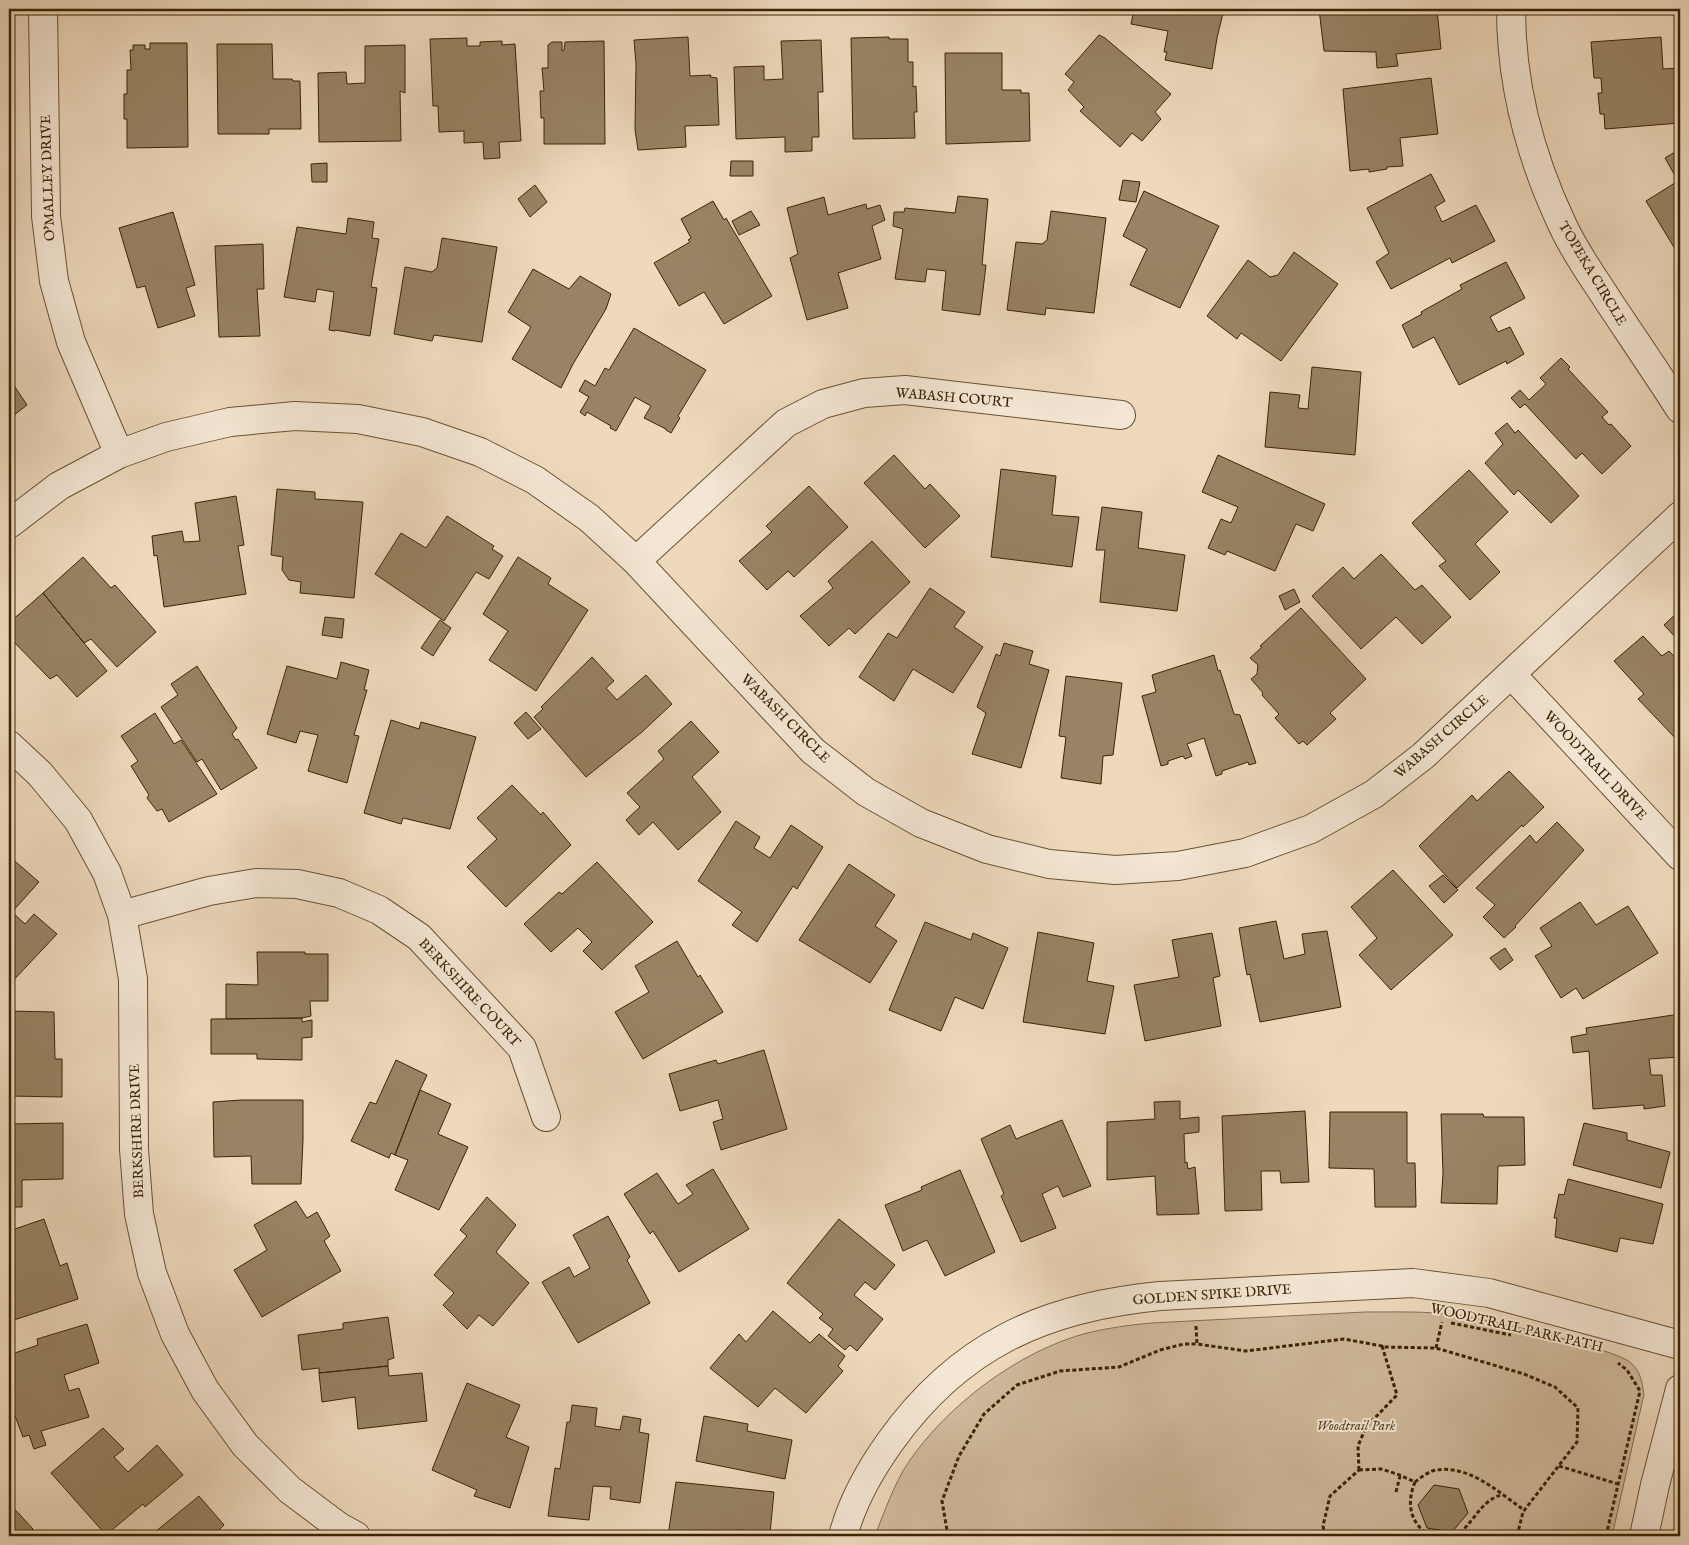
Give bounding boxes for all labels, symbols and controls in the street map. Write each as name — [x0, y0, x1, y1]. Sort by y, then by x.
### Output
street label: O'MALLEY DRIVE — [37, 114, 59, 242]
street label: TOPEKA CIRCLE — [1554, 218, 1630, 329]
street label: WABASH COURT — [895, 384, 1014, 412]
street label: WABASH CIRCLE — [737, 670, 834, 767]
street label: WABASH CIRCLE — [1391, 691, 1493, 783]
street label: WOODTRAIL DRIVE — [1540, 707, 1651, 824]
street label: BERKSHIRE COURT — [414, 935, 525, 1051]
street label: BERKSHIRE DRIVE — [126, 1063, 148, 1199]
street label: GOLDEN SPIKE DRIVE — [1132, 1280, 1292, 1310]
street label: WOODTRAIL PARK PATH — [1429, 1299, 1605, 1357]
park label: Woodtrail Park — [1317, 1417, 1396, 1435]

